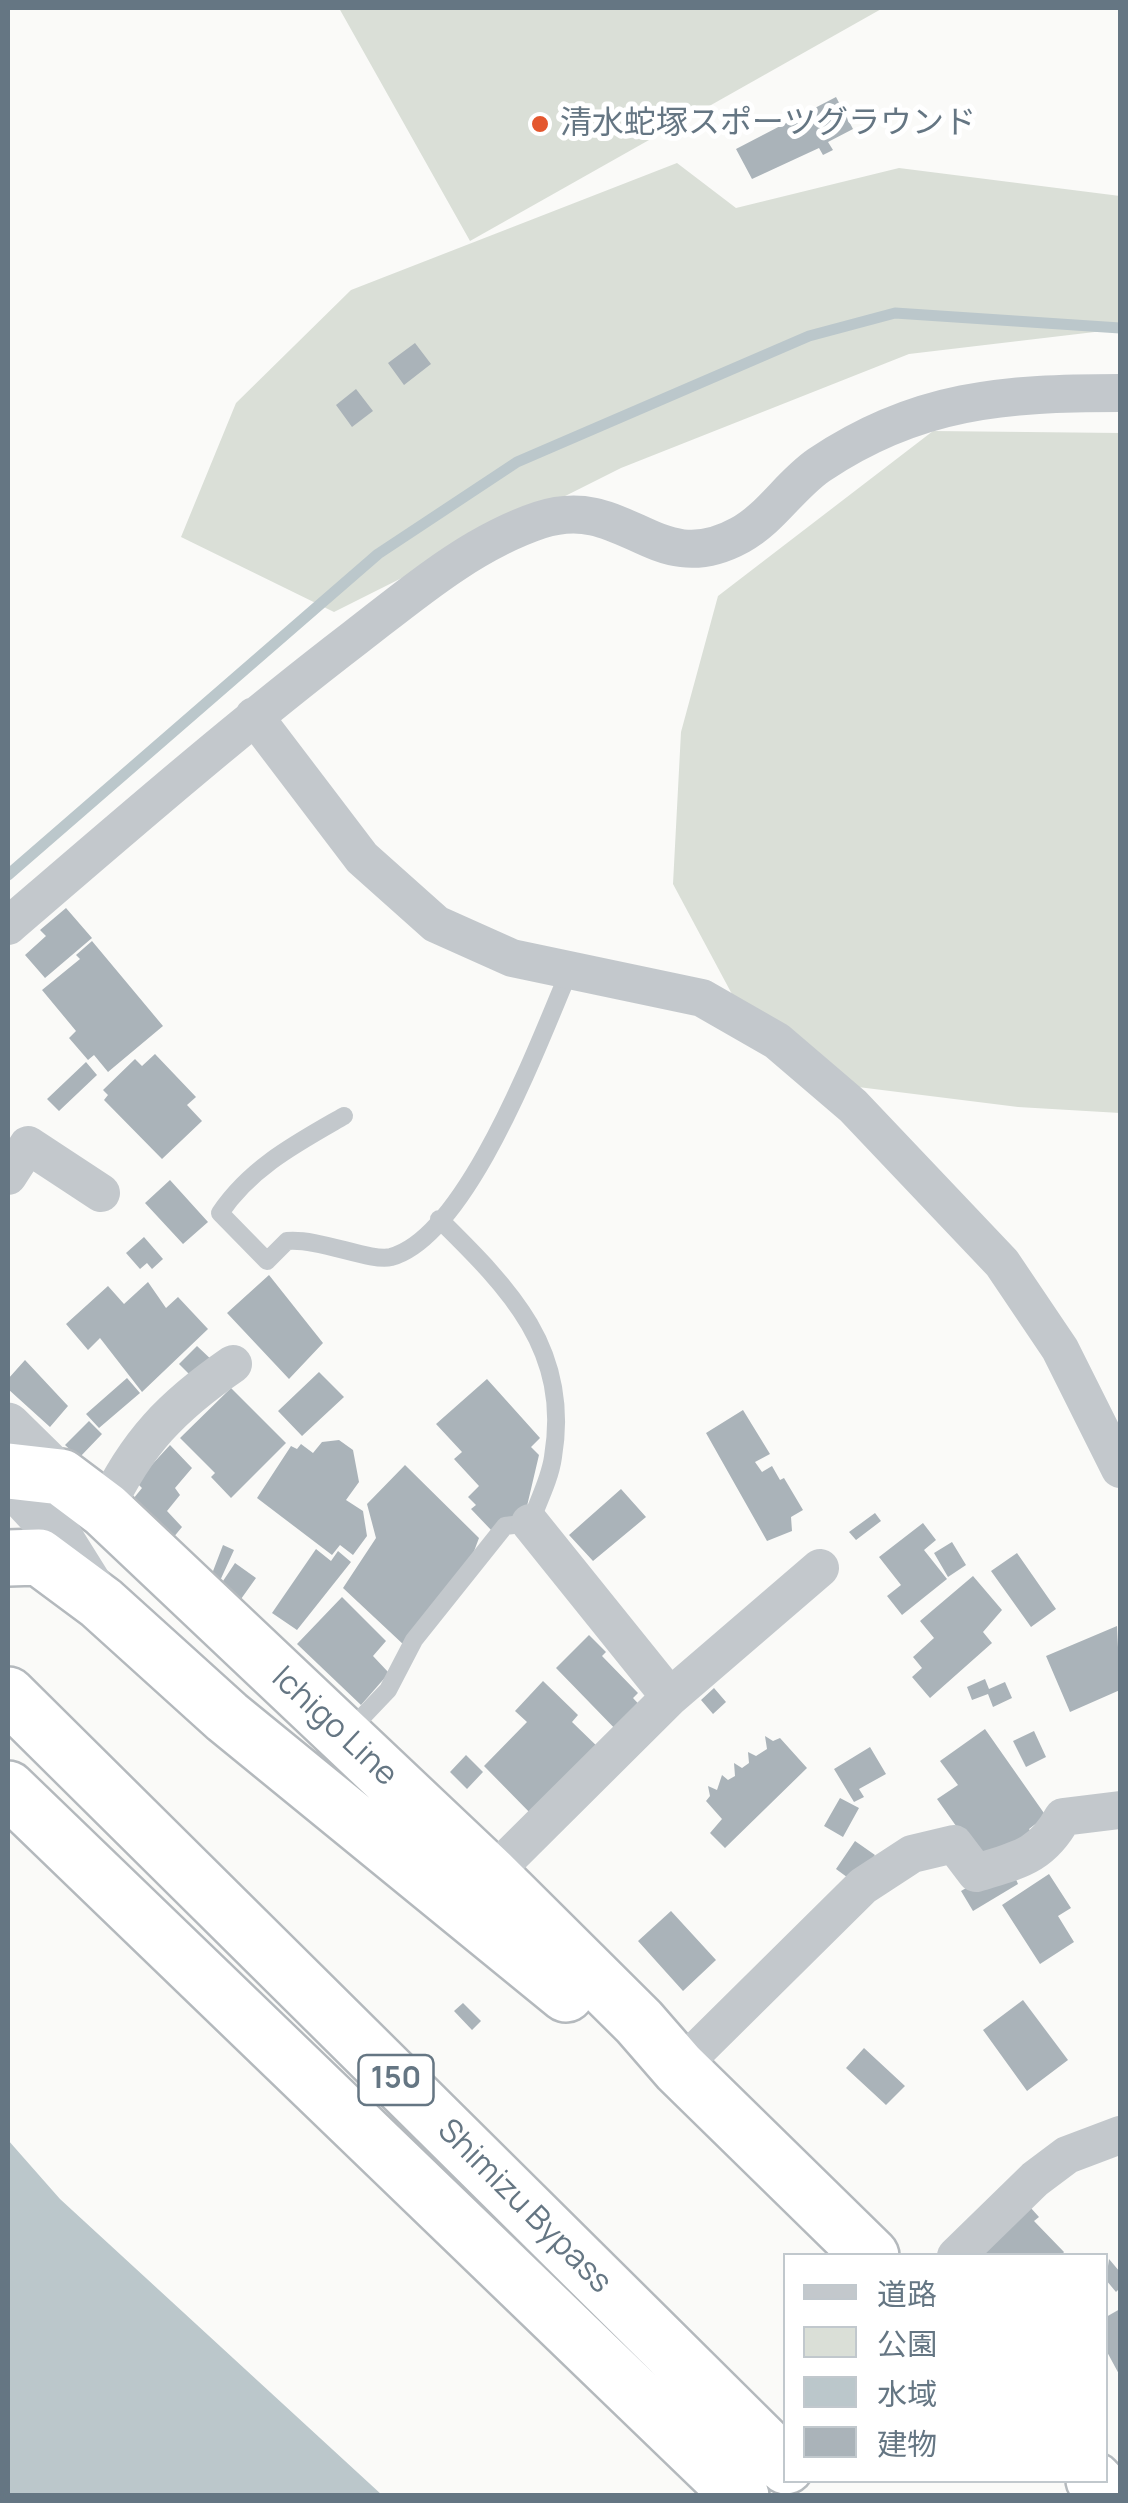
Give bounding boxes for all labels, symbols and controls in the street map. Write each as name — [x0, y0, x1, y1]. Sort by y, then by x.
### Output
place label: 清水蛇塚スポーツグラウンド — [560, 105, 976, 143]
marker: 清水蛇塚スポーツグラウンド — [529, 113, 551, 135]
street label: Ichigo Line — [263, 1659, 405, 1795]
road number: 150 — [358, 2055, 434, 2105]
street label: Shimizu Bypass — [429, 2112, 619, 2302]
legend — [783, 2253, 1108, 2483]
text: 道路 — [877, 2273, 937, 2314]
text: 公園 — [877, 2323, 937, 2364]
text: 水域 — [877, 2373, 937, 2414]
text: 建物 — [877, 2423, 937, 2464]

